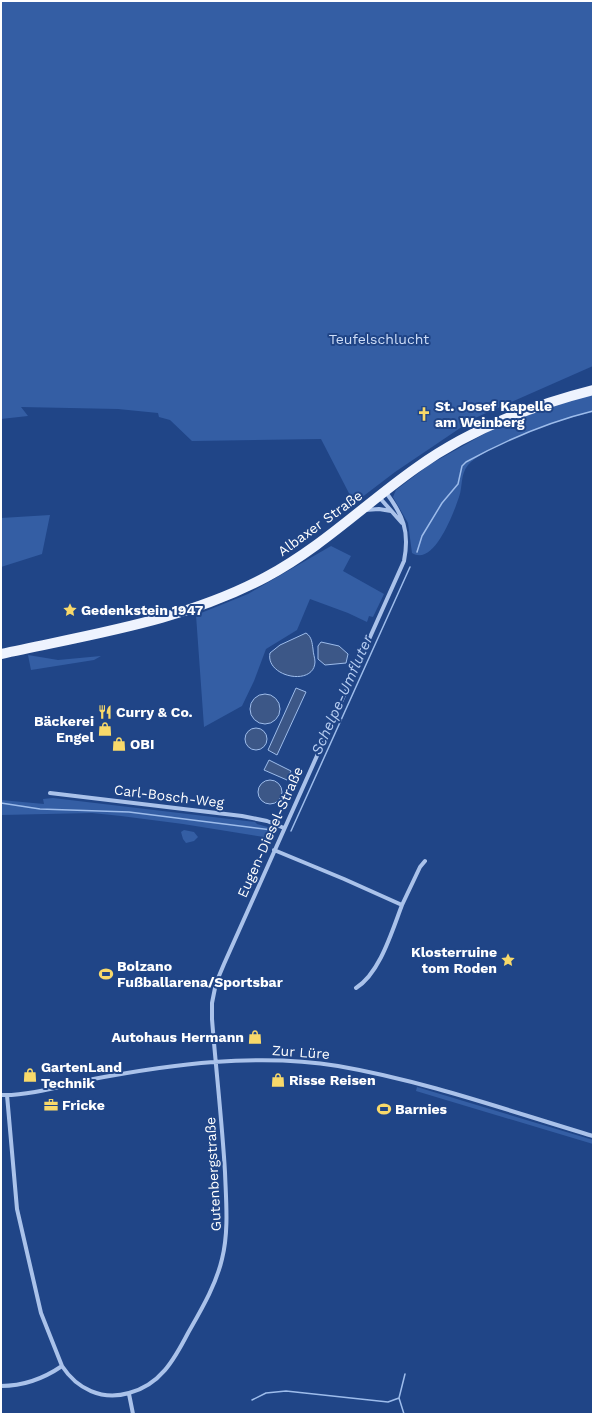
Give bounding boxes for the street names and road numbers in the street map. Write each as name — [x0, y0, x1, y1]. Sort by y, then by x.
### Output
street label: Albaxer Straße — [275, 487, 365, 559]
street label: Eugen-Diesel-Straße — [234, 764, 306, 900]
street label: Carl-Bosch-Weg — [113, 781, 225, 811]
street label: Zur Lüre — [272, 1042, 330, 1062]
street label: Gutenbergstraße — [202, 1116, 224, 1232]

